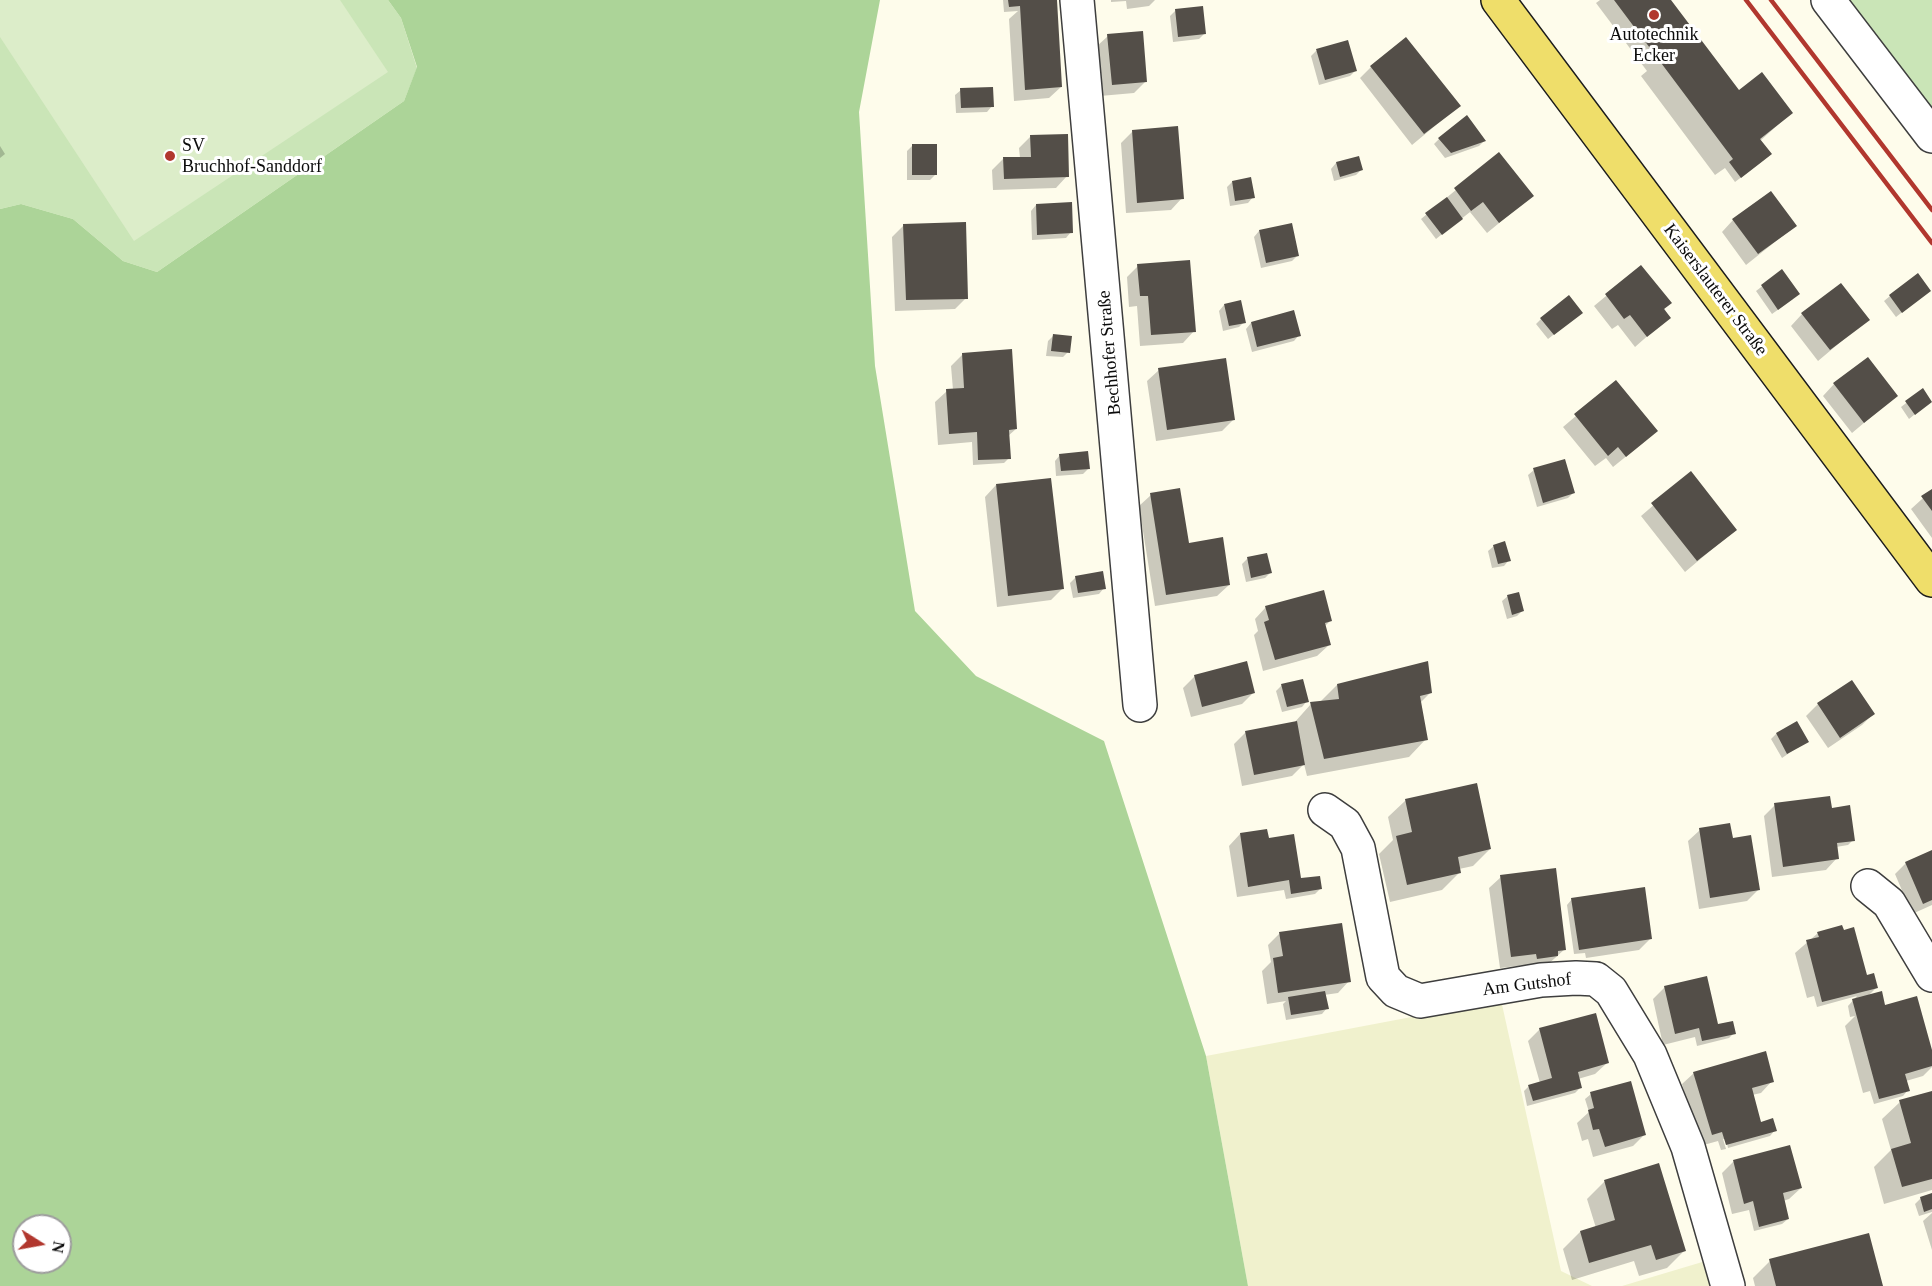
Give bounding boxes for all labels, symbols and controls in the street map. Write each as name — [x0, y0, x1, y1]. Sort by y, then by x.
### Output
marker: Autotechnik Ecker — [1647, 8, 1661, 22]
place label: Autotechnik Ecker — [1610, 24, 1698, 66]
place label: SV Bruchhof-Sanddorf — [182, 135, 322, 178]
marker: SV Bruchhof-Sanddorf — [163, 149, 177, 163]
street label: Kaiserslauterer Straße — [1658, 220, 1772, 360]
street label: Bechhofer Straße — [1094, 290, 1126, 416]
street label: Am Gutshof — [1481, 969, 1573, 1001]
north arrow — [12, 1214, 72, 1274]
text: N — [49, 1240, 68, 1254]

